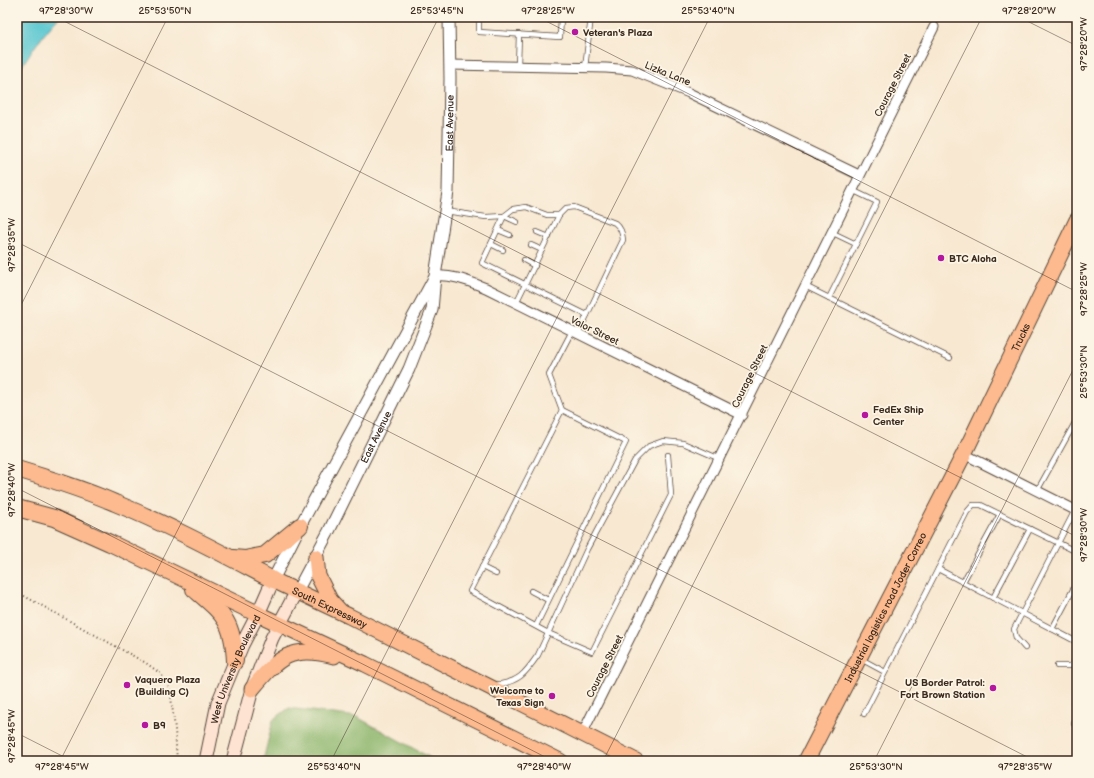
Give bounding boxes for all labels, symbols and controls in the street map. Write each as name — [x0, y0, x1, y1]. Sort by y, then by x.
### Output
text: 97°28'30"W — [39, 5, 93, 17]
text: 25°53'50"N — [138, 5, 192, 17]
text: 25°53'45"N — [410, 5, 464, 17]
text: 97°28'25"W — [521, 5, 575, 17]
text: 25°53'40"N — [681, 5, 735, 17]
text: 97°28'20"W — [1002, 5, 1056, 17]
text: 97°28'20"W — [1078, 17, 1090, 71]
marker: Veteran's Plaza — [570, 27, 580, 37]
place label: Veteran's Plaza — [583, 27, 653, 39]
street label: Courage Street — [872, 52, 914, 119]
street label: Lizka Lane — [643, 59, 692, 89]
street label: East Avenue — [444, 95, 457, 152]
text: 97°28'35"W — [6, 218, 18, 272]
marker: BTC Aloha — [936, 253, 946, 263]
place label: BTC Aloha — [949, 253, 997, 265]
text: 97°28'25"W — [1078, 262, 1090, 316]
street label: Valor Street — [568, 314, 621, 348]
street label: Trucks — [1009, 321, 1033, 354]
street label: Courage Street — [729, 343, 770, 410]
text: 25°53'30"N — [1078, 345, 1090, 399]
place label: FedEx Ship Center — [873, 404, 924, 428]
street label: East Avenue — [358, 409, 394, 465]
marker: FedEx Ship Center — [860, 410, 870, 420]
text: 97°28'40"W — [6, 463, 18, 517]
text: 97°28'30"W — [1078, 508, 1090, 562]
street label: Industrial logistics road Joder Correo — [843, 530, 930, 685]
street label: South Expressway — [290, 585, 369, 631]
street label: West University Boulevard — [209, 613, 264, 725]
street label: Courage Street — [584, 633, 626, 700]
place label: Vaquero Plaza (Building C) — [135, 674, 201, 698]
place label: US Border Patrol: Fort Brown Station — [900, 677, 985, 701]
marker: Vaquero Plaza (Building C) — [122, 680, 132, 690]
marker: US Border Patrol: Fort Brown Station — [988, 683, 998, 693]
place label: Welcome to Texas Sign — [490, 685, 544, 709]
marker: Welcome to Texas Sign — [547, 691, 557, 701]
text: 97°28'45"W — [6, 709, 18, 763]
marker: B9 — [140, 720, 150, 730]
place label: B9 — [153, 720, 166, 732]
text: 97°28'45"W — [35, 761, 89, 773]
text: 25°53'40"N — [307, 761, 361, 773]
text: 97°28'40"W — [517, 761, 571, 773]
text: 25°53'30"N — [849, 761, 903, 773]
text: 97°28'35"W — [998, 761, 1052, 773]

